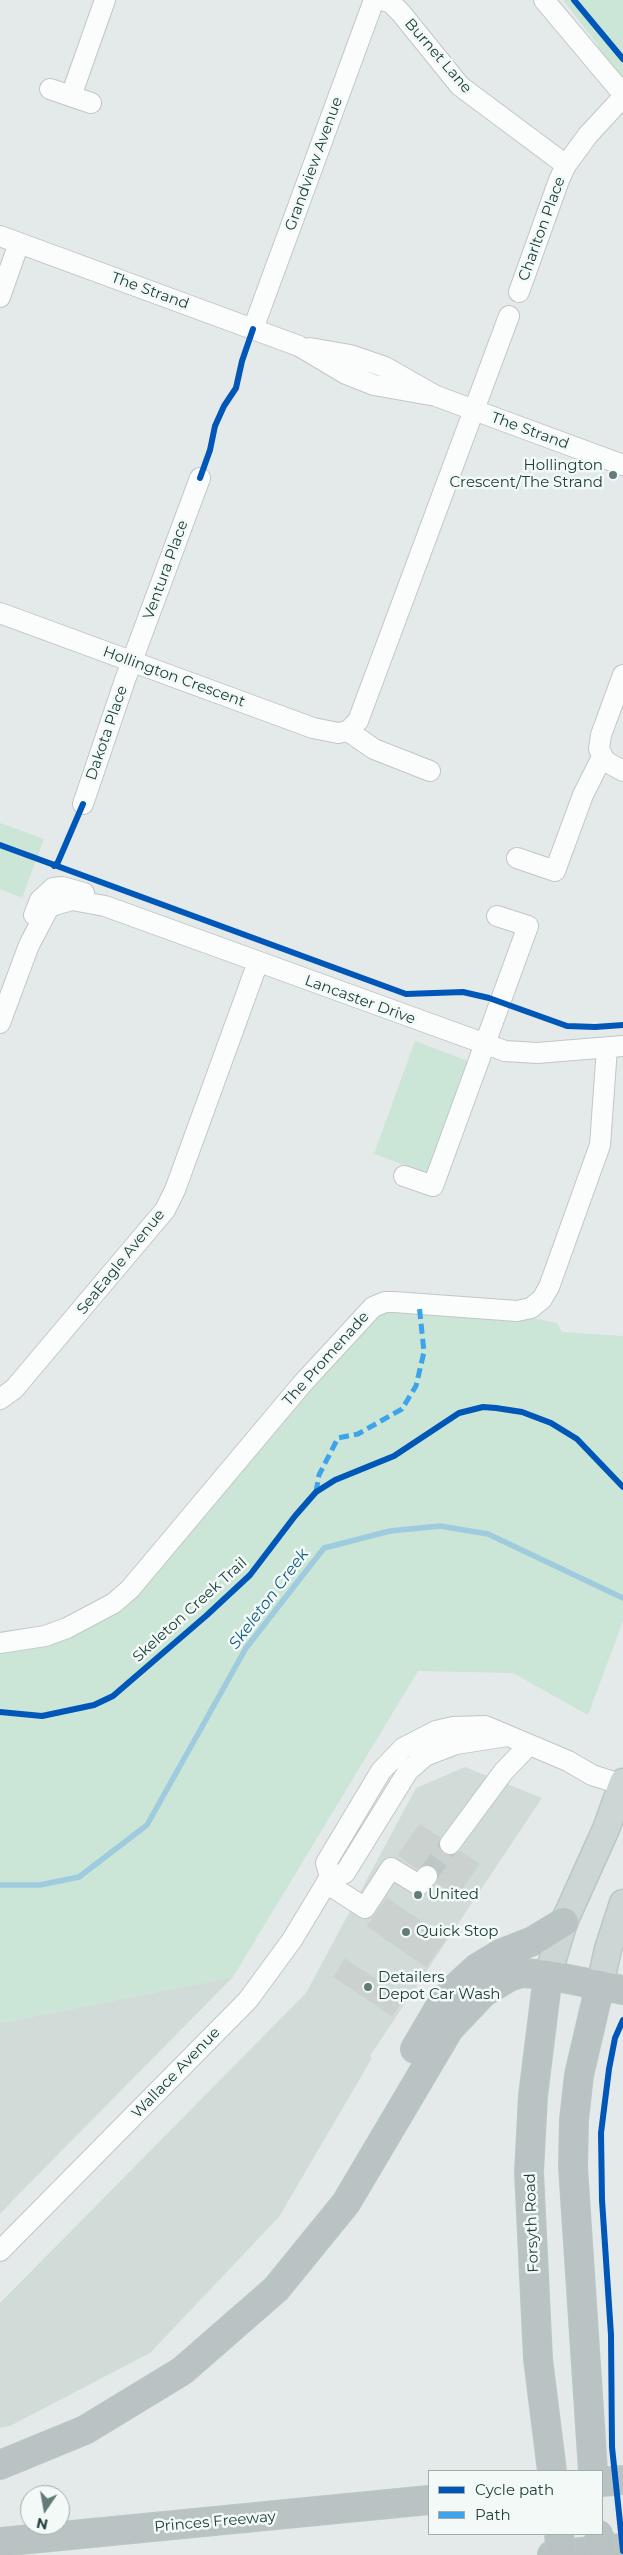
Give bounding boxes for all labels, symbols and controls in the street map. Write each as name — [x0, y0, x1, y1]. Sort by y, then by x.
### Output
street label: Burnet Lane — [401, 15, 475, 97]
street label: Grandview Avenue — [281, 95, 347, 233]
street label: Charlton Place — [515, 174, 569, 284]
street label: The Strand — [109, 269, 191, 313]
street label: The Strand — [489, 409, 571, 453]
place label: Hollington Crescent/The Strand — [449, 457, 603, 492]
marker: Hollington Crescent/The Strand — [607, 469, 619, 481]
street label: Ventura Place — [140, 518, 192, 622]
street label: Hollington Crescent — [101, 643, 247, 711]
street label: Dakota Place — [82, 683, 132, 783]
street label: Lancaster Drive — [302, 972, 418, 1028]
street label: SeaEagle Avenue — [73, 1206, 169, 1318]
street label: The Promenade — [279, 1308, 373, 1410]
water label: Skeleton Creek — [225, 1545, 313, 1653]
street label: Skeleton Creek Trail — [129, 1554, 251, 1666]
place label: United — [428, 1886, 479, 1904]
marker: United — [412, 1889, 424, 1901]
place label: Quick Stop — [416, 1923, 499, 1941]
marker: Quick Stop — [400, 1926, 412, 1938]
place label: Detailers Depot Car Wash — [378, 1969, 501, 2004]
marker: Detailers Depot Car Wash — [362, 1981, 374, 1993]
street label: Wallace Avenue — [128, 2024, 224, 2122]
street label: Forsyth Road — [521, 2173, 543, 2273]
legend — [428, 2470, 603, 2535]
text: Cycle path — [475, 2480, 554, 2499]
north arrow — [20, 2485, 70, 2535]
text: Path — [475, 2505, 511, 2524]
street label: Princes Freeway — [154, 2508, 276, 2536]
text: N — [35, 2514, 49, 2534]

